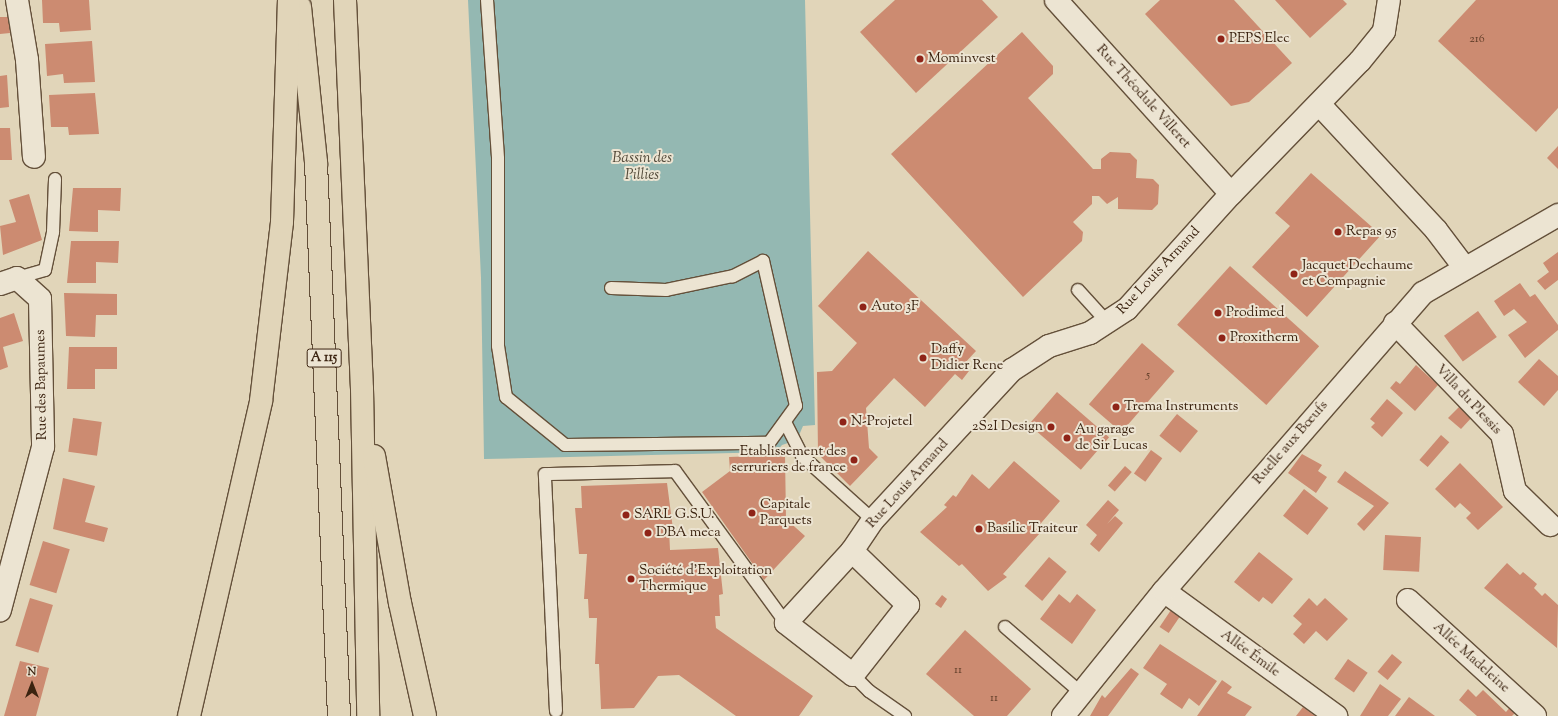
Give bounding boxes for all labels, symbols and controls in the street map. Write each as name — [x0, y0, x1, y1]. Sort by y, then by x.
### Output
place label: PEPS Elec — [1229, 31, 1290, 47]
house number: 216 — [1469, 33, 1485, 47]
marker: PEPS Elec — [1216, 34, 1226, 44]
street label: Rue Théodule Villeret — [1092, 42, 1194, 152]
place label: Mominvest — [928, 51, 995, 67]
marker: Mominvest — [915, 54, 925, 64]
water label: Bassin des Pillies — [612, 149, 672, 184]
street label: Rue Louis Armand — [1114, 223, 1204, 319]
place label: Repas 95 — [1346, 224, 1396, 240]
marker: Repas 95 — [1333, 227, 1343, 237]
place label: Jacquet Dechaume et Compagnie — [1302, 258, 1413, 290]
marker: Jacquet Dechaume et Compagnie — [1289, 269, 1299, 279]
place label: Auto 3F — [871, 299, 919, 315]
marker: Auto 3F — [858, 302, 868, 312]
place label: Prodimed — [1226, 305, 1284, 321]
marker: Prodimed — [1213, 308, 1223, 318]
street label: Rue des Bapaumes — [33, 330, 51, 440]
place label: Proxitherm — [1230, 330, 1298, 346]
marker: Proxitherm — [1217, 333, 1227, 343]
place label: Daffy Didier Rene — [931, 342, 1003, 374]
road number: A 115 — [306, 347, 342, 369]
marker: Daffy Didier Rene — [918, 353, 928, 363]
street label: Villa du Plessis — [1431, 362, 1505, 438]
house number: 5 — [1146, 369, 1150, 383]
street label: Ruelle aux Bœufs — [1250, 398, 1332, 488]
place label: Trema Instruments — [1124, 399, 1238, 415]
marker: Trema Instruments — [1111, 402, 1121, 412]
place label: N-Projetel — [851, 414, 913, 430]
marker: N-Projetel — [838, 417, 848, 427]
place label: 2S2I Design — [972, 419, 1043, 435]
marker: 2S2I Design — [1046, 422, 1056, 432]
place label: Au garage de Sir Lucas — [1075, 422, 1148, 454]
marker: Au garage de Sir Lucas — [1062, 433, 1072, 443]
street label: Rue Louis Armand — [864, 436, 952, 532]
place label: Etablissement des serruriers de france — [731, 444, 846, 476]
marker: Etablissement des serruriers de france — [849, 455, 859, 465]
place label: Capitale Parquets — [760, 497, 812, 530]
place label: SARL G.S.U. — [634, 507, 715, 523]
marker: Capitale Parquets — [747, 508, 757, 518]
marker: SARL G.S.U. — [621, 510, 631, 520]
place label: Basilic Traiteur — [987, 521, 1078, 537]
marker: Basilic Traiteur — [974, 524, 984, 534]
place label: DBA meca — [656, 525, 721, 541]
marker: DBA meca — [643, 528, 653, 538]
place label: Société d'Exploitation Thermique — [639, 563, 772, 596]
marker: Société d'Exploitation Thermique — [626, 574, 636, 584]
street label: Allée Madeleine — [1429, 619, 1513, 697]
street label: Allée Émile — [1217, 627, 1283, 681]
north arrow — [12, 664, 52, 704]
text: N — [28, 664, 36, 680]
house number: 11 — [954, 664, 962, 678]
house number: 11 — [990, 692, 998, 706]

